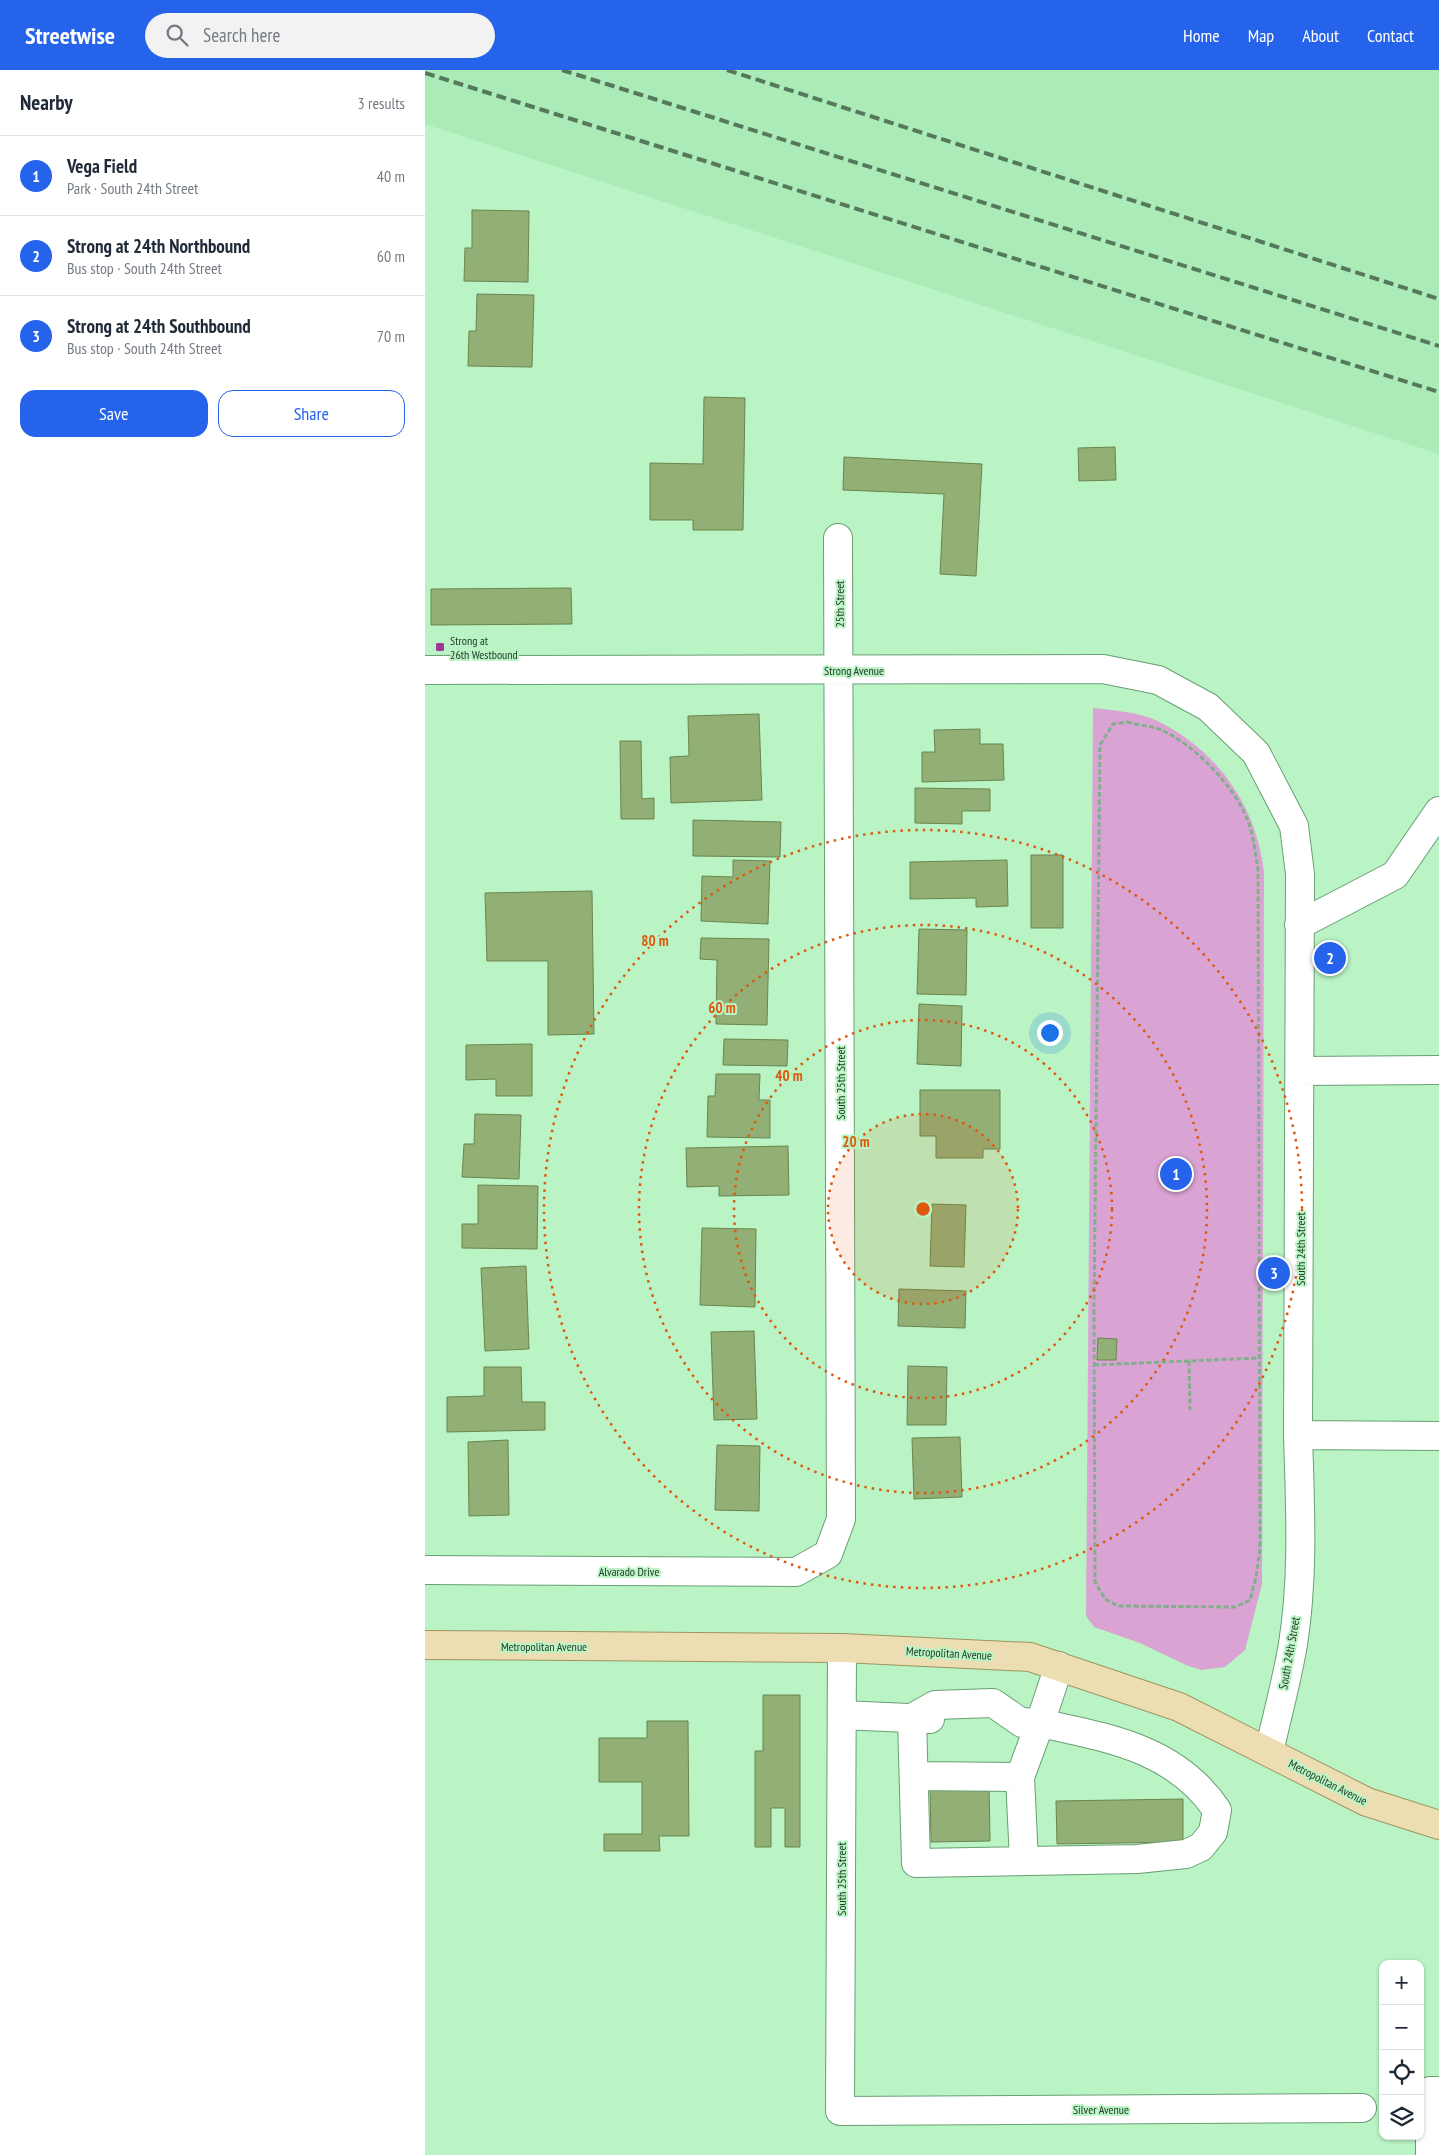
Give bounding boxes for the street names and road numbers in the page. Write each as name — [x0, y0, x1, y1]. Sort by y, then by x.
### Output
street label: 25th Street — [832, 580, 847, 627]
street label: Strong Avenue — [824, 663, 884, 678]
street label: South 25th Street — [833, 1046, 848, 1120]
street label: South 24th Street — [1293, 1212, 1308, 1286]
street label: Alvarado Drive — [599, 1564, 659, 1579]
street label: South 24th Street — [1275, 1615, 1303, 1690]
street label: Metropolitan Avenue — [501, 1639, 587, 1654]
street label: Metropolitan Avenue — [906, 1643, 992, 1663]
street label: Metropolitan Avenue — [1286, 1756, 1370, 1808]
street label: South 25th Street — [834, 1842, 849, 1916]
street label: Silver Avenue — [1073, 2102, 1129, 2117]

